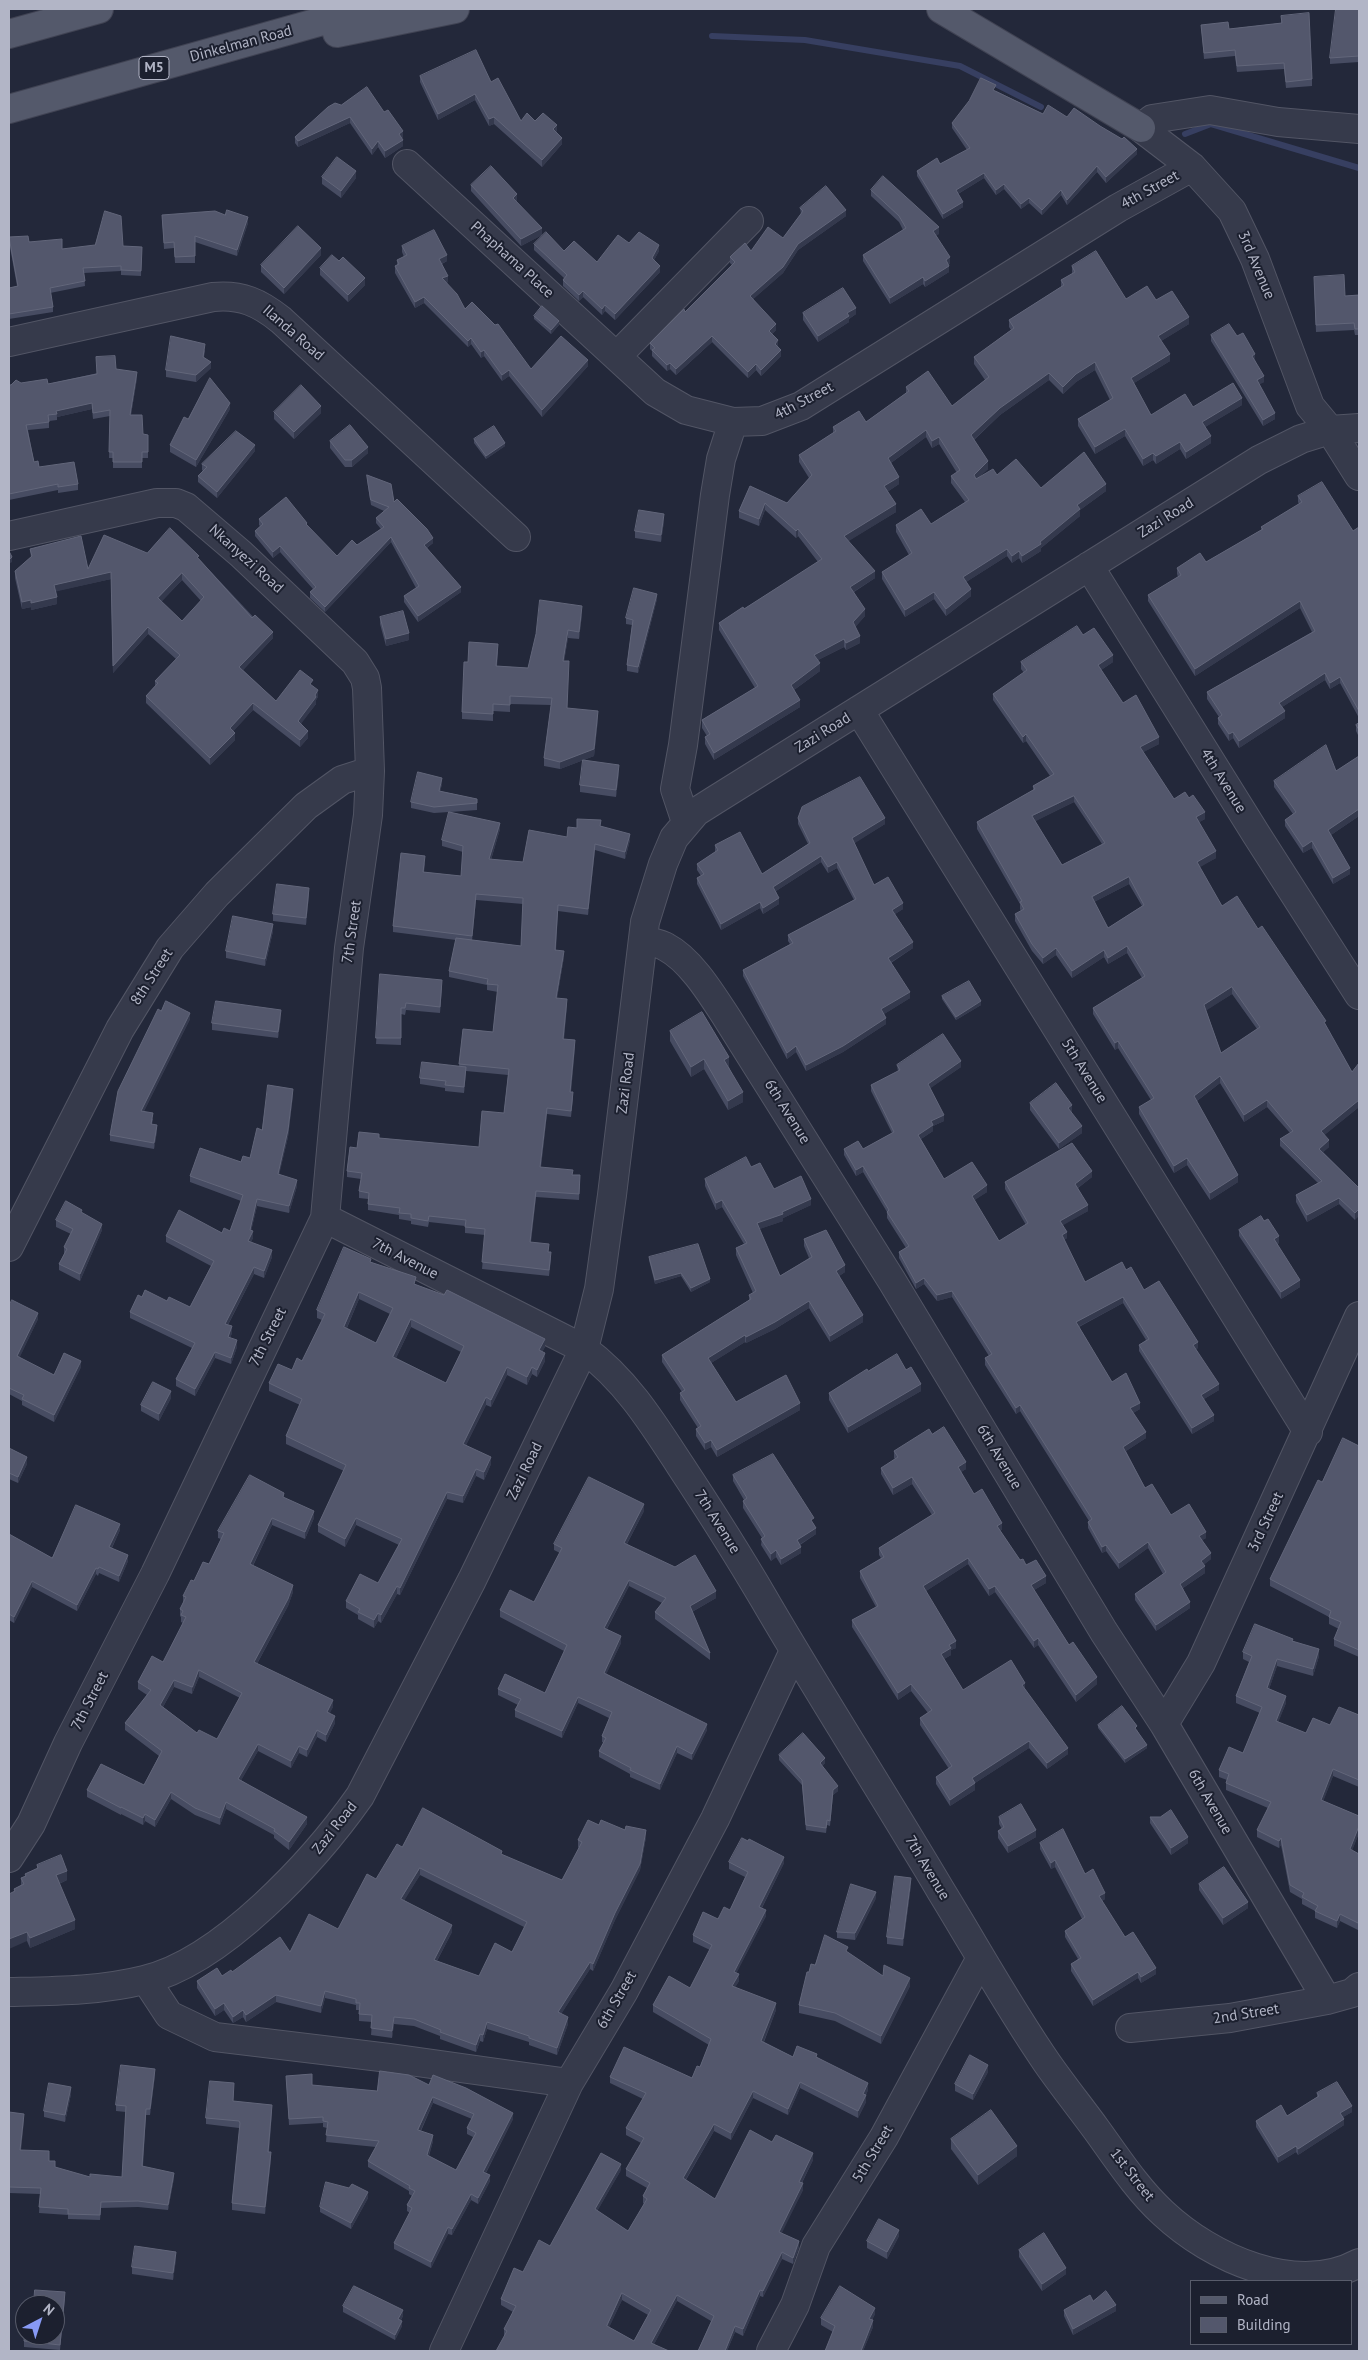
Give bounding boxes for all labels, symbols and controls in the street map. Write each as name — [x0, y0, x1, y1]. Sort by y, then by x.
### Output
street label: Dinkelman Road — [188, 22, 294, 66]
road number: M5 — [139, 56, 169, 80]
street label: 4th Street — [1118, 167, 1182, 213]
street label: Phaphama Place — [467, 218, 557, 302]
street label: 3rd Avenue — [1234, 228, 1278, 302]
street label: Ilanda Road — [259, 301, 327, 365]
street label: 4th Street — [772, 378, 836, 424]
street label: Zazi Road — [1135, 494, 1197, 542]
street label: Nkanyezi Road — [205, 521, 287, 597]
street label: Zazi Road — [792, 709, 854, 757]
street label: 4th Avenue — [1196, 746, 1250, 816]
street label: 7th Street — [339, 899, 365, 965]
street label: 8th Street — [127, 945, 177, 1009]
street label: 5th Avenue — [1057, 1036, 1111, 1106]
street label: Zazi Road — [613, 1051, 639, 1115]
street label: 6th Avenue — [760, 1077, 814, 1147]
street label: 7th Avenue — [369, 1235, 441, 1283]
street label: 7th Street — [246, 1305, 290, 1369]
street label: 6th Avenue — [973, 1421, 1025, 1493]
street label: Zazi Road — [503, 1439, 547, 1503]
street label: 7th Avenue — [690, 1487, 744, 1557]
street label: 3rd Street — [1244, 1489, 1288, 1555]
street label: 7th Street — [68, 1669, 112, 1733]
street label: 6th Avenue — [1184, 1766, 1236, 1838]
street label: Zazi Road — [309, 1798, 361, 1858]
street label: 7th Avenue — [901, 1833, 953, 1903]
street label: 6th Street — [593, 1968, 641, 2032]
street label: 2nd Street — [1212, 2000, 1280, 2028]
street label: 5th Street — [849, 2122, 897, 2186]
street label: 1st Street — [1106, 2145, 1158, 2205]
legend — [1190, 2280, 1353, 2345]
text: Road — [1237, 2290, 1269, 2309]
north arrow — [15, 2295, 65, 2345]
text: N — [40, 2299, 58, 2319]
text: Building — [1237, 2315, 1291, 2334]

